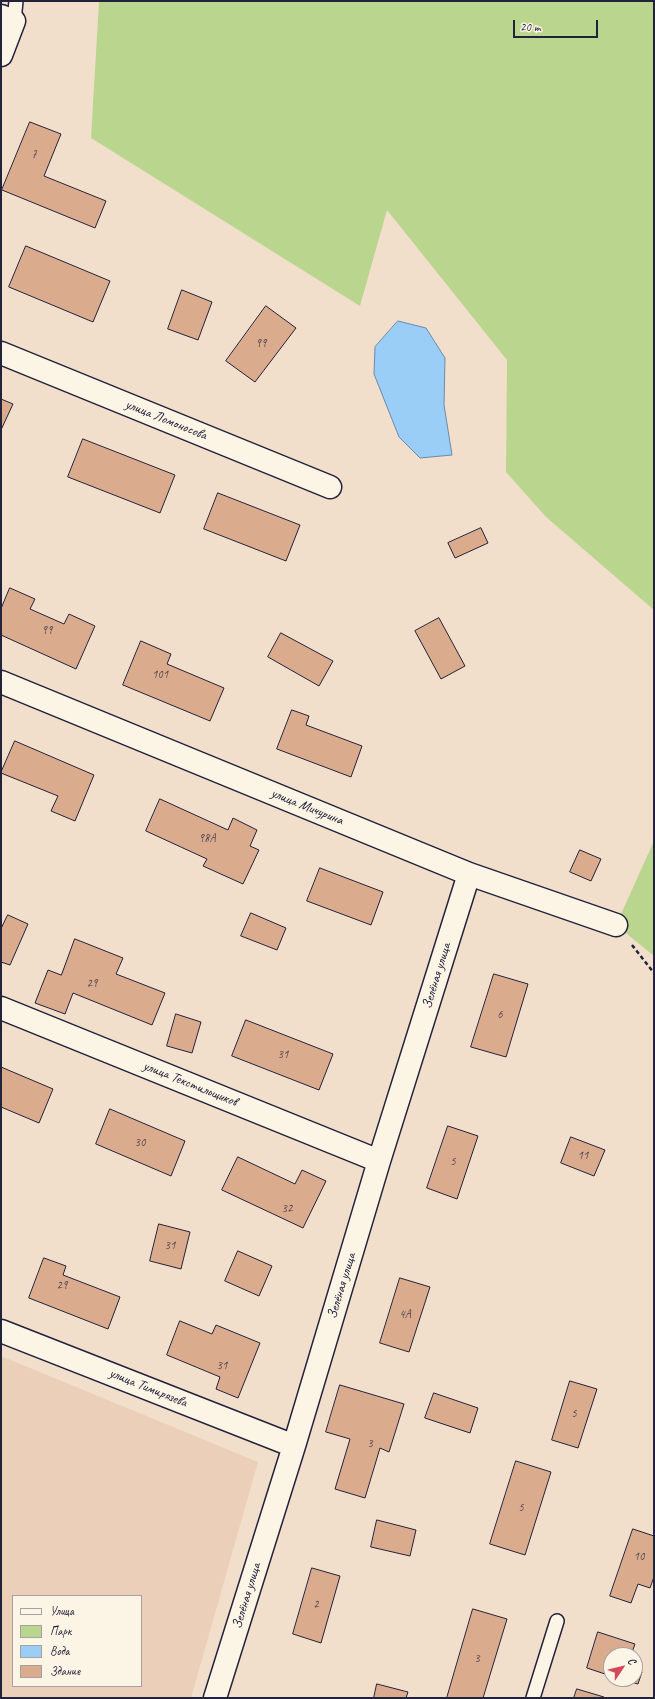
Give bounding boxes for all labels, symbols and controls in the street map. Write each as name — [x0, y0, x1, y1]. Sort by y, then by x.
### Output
scale bar — [515, 12, 600, 38]
text: 20 m — [520, 19, 540, 35]
house number: 7 — [31, 148, 37, 162]
house number: 99 — [256, 337, 266, 351]
street label: улица Ломоносова — [123, 396, 209, 444]
house number: 99 — [42, 624, 52, 638]
house number: 101 — [152, 668, 168, 682]
street label: улица Мичурина — [268, 785, 346, 829]
house number: 98А — [199, 832, 215, 846]
street label: Зелёная улица — [419, 941, 455, 1011]
house number: 29 — [87, 977, 97, 991]
house number: 6 — [497, 1008, 503, 1022]
house number: 31 — [278, 1048, 288, 1062]
street label: улица Текстильщиков — [140, 1057, 240, 1111]
house number: 30 — [135, 1136, 145, 1150]
house number: 11 — [578, 1149, 588, 1163]
house number: 5 — [450, 1155, 456, 1169]
house number: 32 — [282, 1202, 292, 1216]
house number: 31 — [165, 1239, 175, 1253]
street label: Зелёная улица — [324, 1251, 360, 1321]
house number: 29 — [57, 1279, 67, 1293]
house number: 4А — [399, 1308, 411, 1322]
house number: 31 — [217, 1359, 227, 1373]
street label: улица Тимирязева — [107, 1365, 189, 1411]
house number: 5 — [571, 1407, 577, 1421]
house number: 3 — [367, 1437, 373, 1451]
house number: 5 — [518, 1501, 524, 1515]
house number: 10 — [634, 1550, 644, 1564]
street label: Зелёная улица — [229, 1561, 265, 1631]
legend — [12, 1595, 142, 1687]
house number: 2 — [313, 1598, 319, 1612]
text: Улица — [50, 1603, 74, 1619]
text: Парк — [50, 1623, 71, 1639]
text: Вода — [50, 1643, 69, 1659]
north arrow — [603, 1647, 643, 1687]
house number: 3 — [474, 1652, 480, 1666]
text: С — [625, 1654, 639, 1667]
text: Здание — [50, 1663, 80, 1679]

